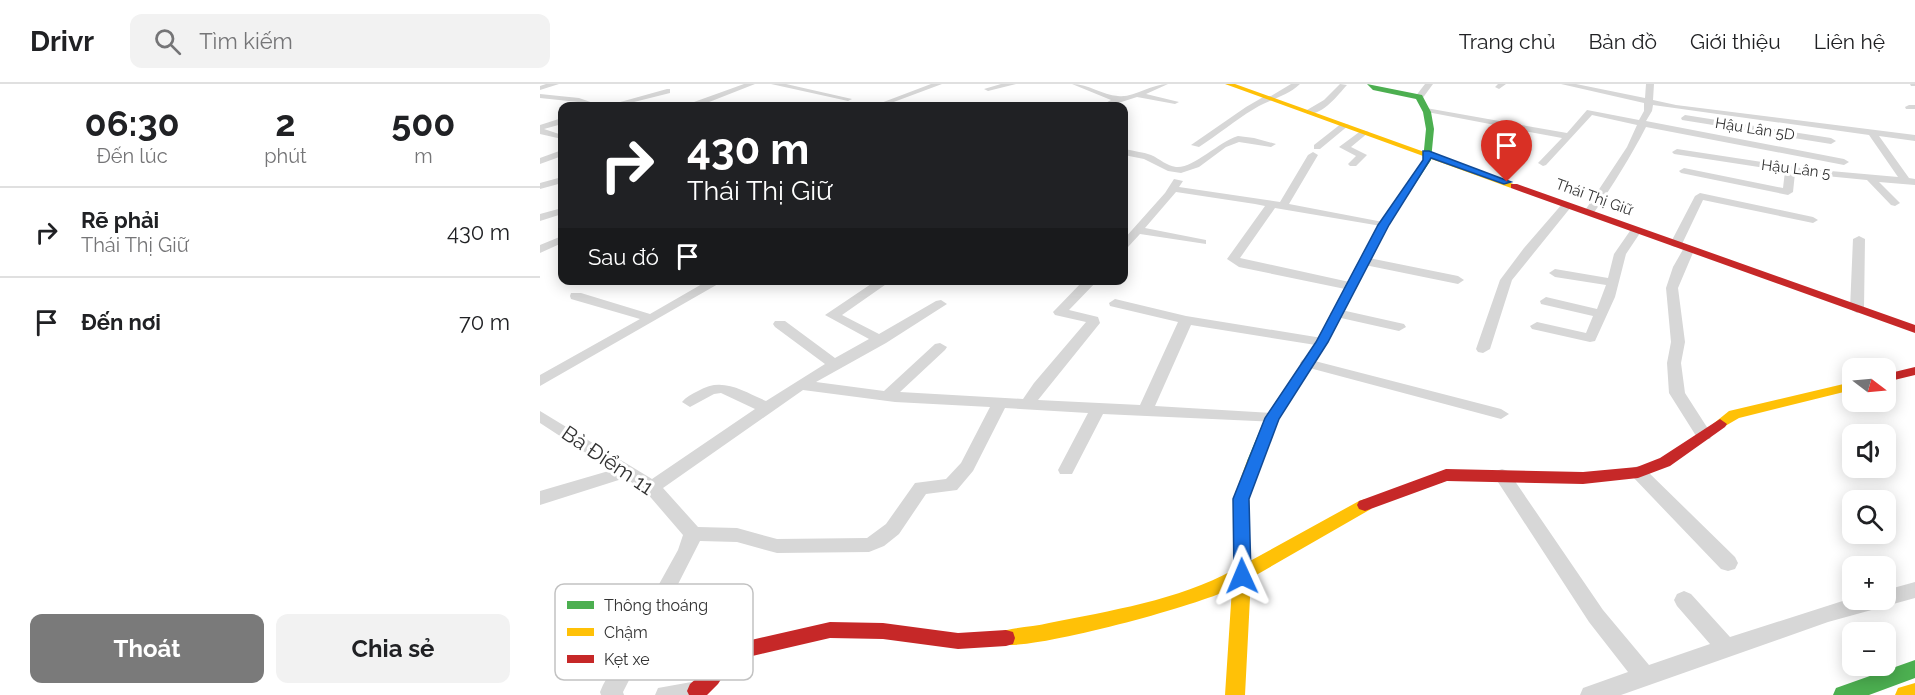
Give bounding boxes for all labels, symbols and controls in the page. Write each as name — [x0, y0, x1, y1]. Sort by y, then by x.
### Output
search box — [130, 14, 550, 68]
text: Drivr — [30, 25, 94, 58]
icon: search — [151, 25, 184, 58]
text: Tìm kiếm — [199, 28, 293, 54]
text: Trang chủ — [1459, 29, 1555, 54]
text: Bản đồ — [1588, 29, 1657, 54]
text: Giới thiệu — [1690, 29, 1781, 54]
text: Liên hệ — [1814, 29, 1885, 54]
text: 06:30 — [85, 102, 180, 144]
text: 2 — [275, 102, 296, 144]
text: 500 — [391, 102, 455, 144]
street label: Hậu Lân 5D — [1714, 114, 1796, 144]
pin — [1481, 120, 1532, 182]
text: 430 m — [687, 125, 809, 174]
icon: right — [588, 126, 666, 204]
icon: arrive — [1490, 129, 1523, 162]
text: Đến lúc — [96, 144, 168, 168]
text: phút — [264, 144, 307, 168]
text: m — [414, 144, 433, 168]
street label: Hậu Lân 5 — [1760, 156, 1832, 182]
text: Thái Thị Giữ — [687, 175, 832, 206]
street label: Thái Thị Giữ — [1553, 175, 1636, 220]
text: Rẽ phải — [81, 207, 159, 233]
icon: right — [30, 216, 63, 249]
text: 430 m — [447, 219, 510, 245]
text: Thái Thị Giữ — [81, 233, 189, 257]
icon: arrive — [671, 240, 704, 273]
text: Sau đó — [588, 244, 659, 270]
icon: arrive — [30, 306, 63, 339]
text: Đến nơi — [81, 309, 161, 335]
text: 70 m — [459, 309, 510, 335]
north arrow — [1842, 358, 1896, 412]
map controls — [1842, 358, 1896, 676]
street label: Bà Điểm 11 — [557, 420, 659, 500]
button: sound — [1842, 424, 1896, 478]
button: search — [1842, 490, 1896, 544]
position arrow — [1210, 544, 1274, 608]
button: + — [1842, 556, 1896, 610]
legend — [555, 584, 753, 680]
text: Thông thoáng — [604, 596, 708, 615]
button: Thoát — [30, 614, 264, 683]
button: Chia sẻ — [276, 614, 510, 683]
button: − — [1842, 622, 1896, 676]
text: Chậm — [604, 623, 648, 642]
text: Kẹt xe — [604, 650, 650, 669]

